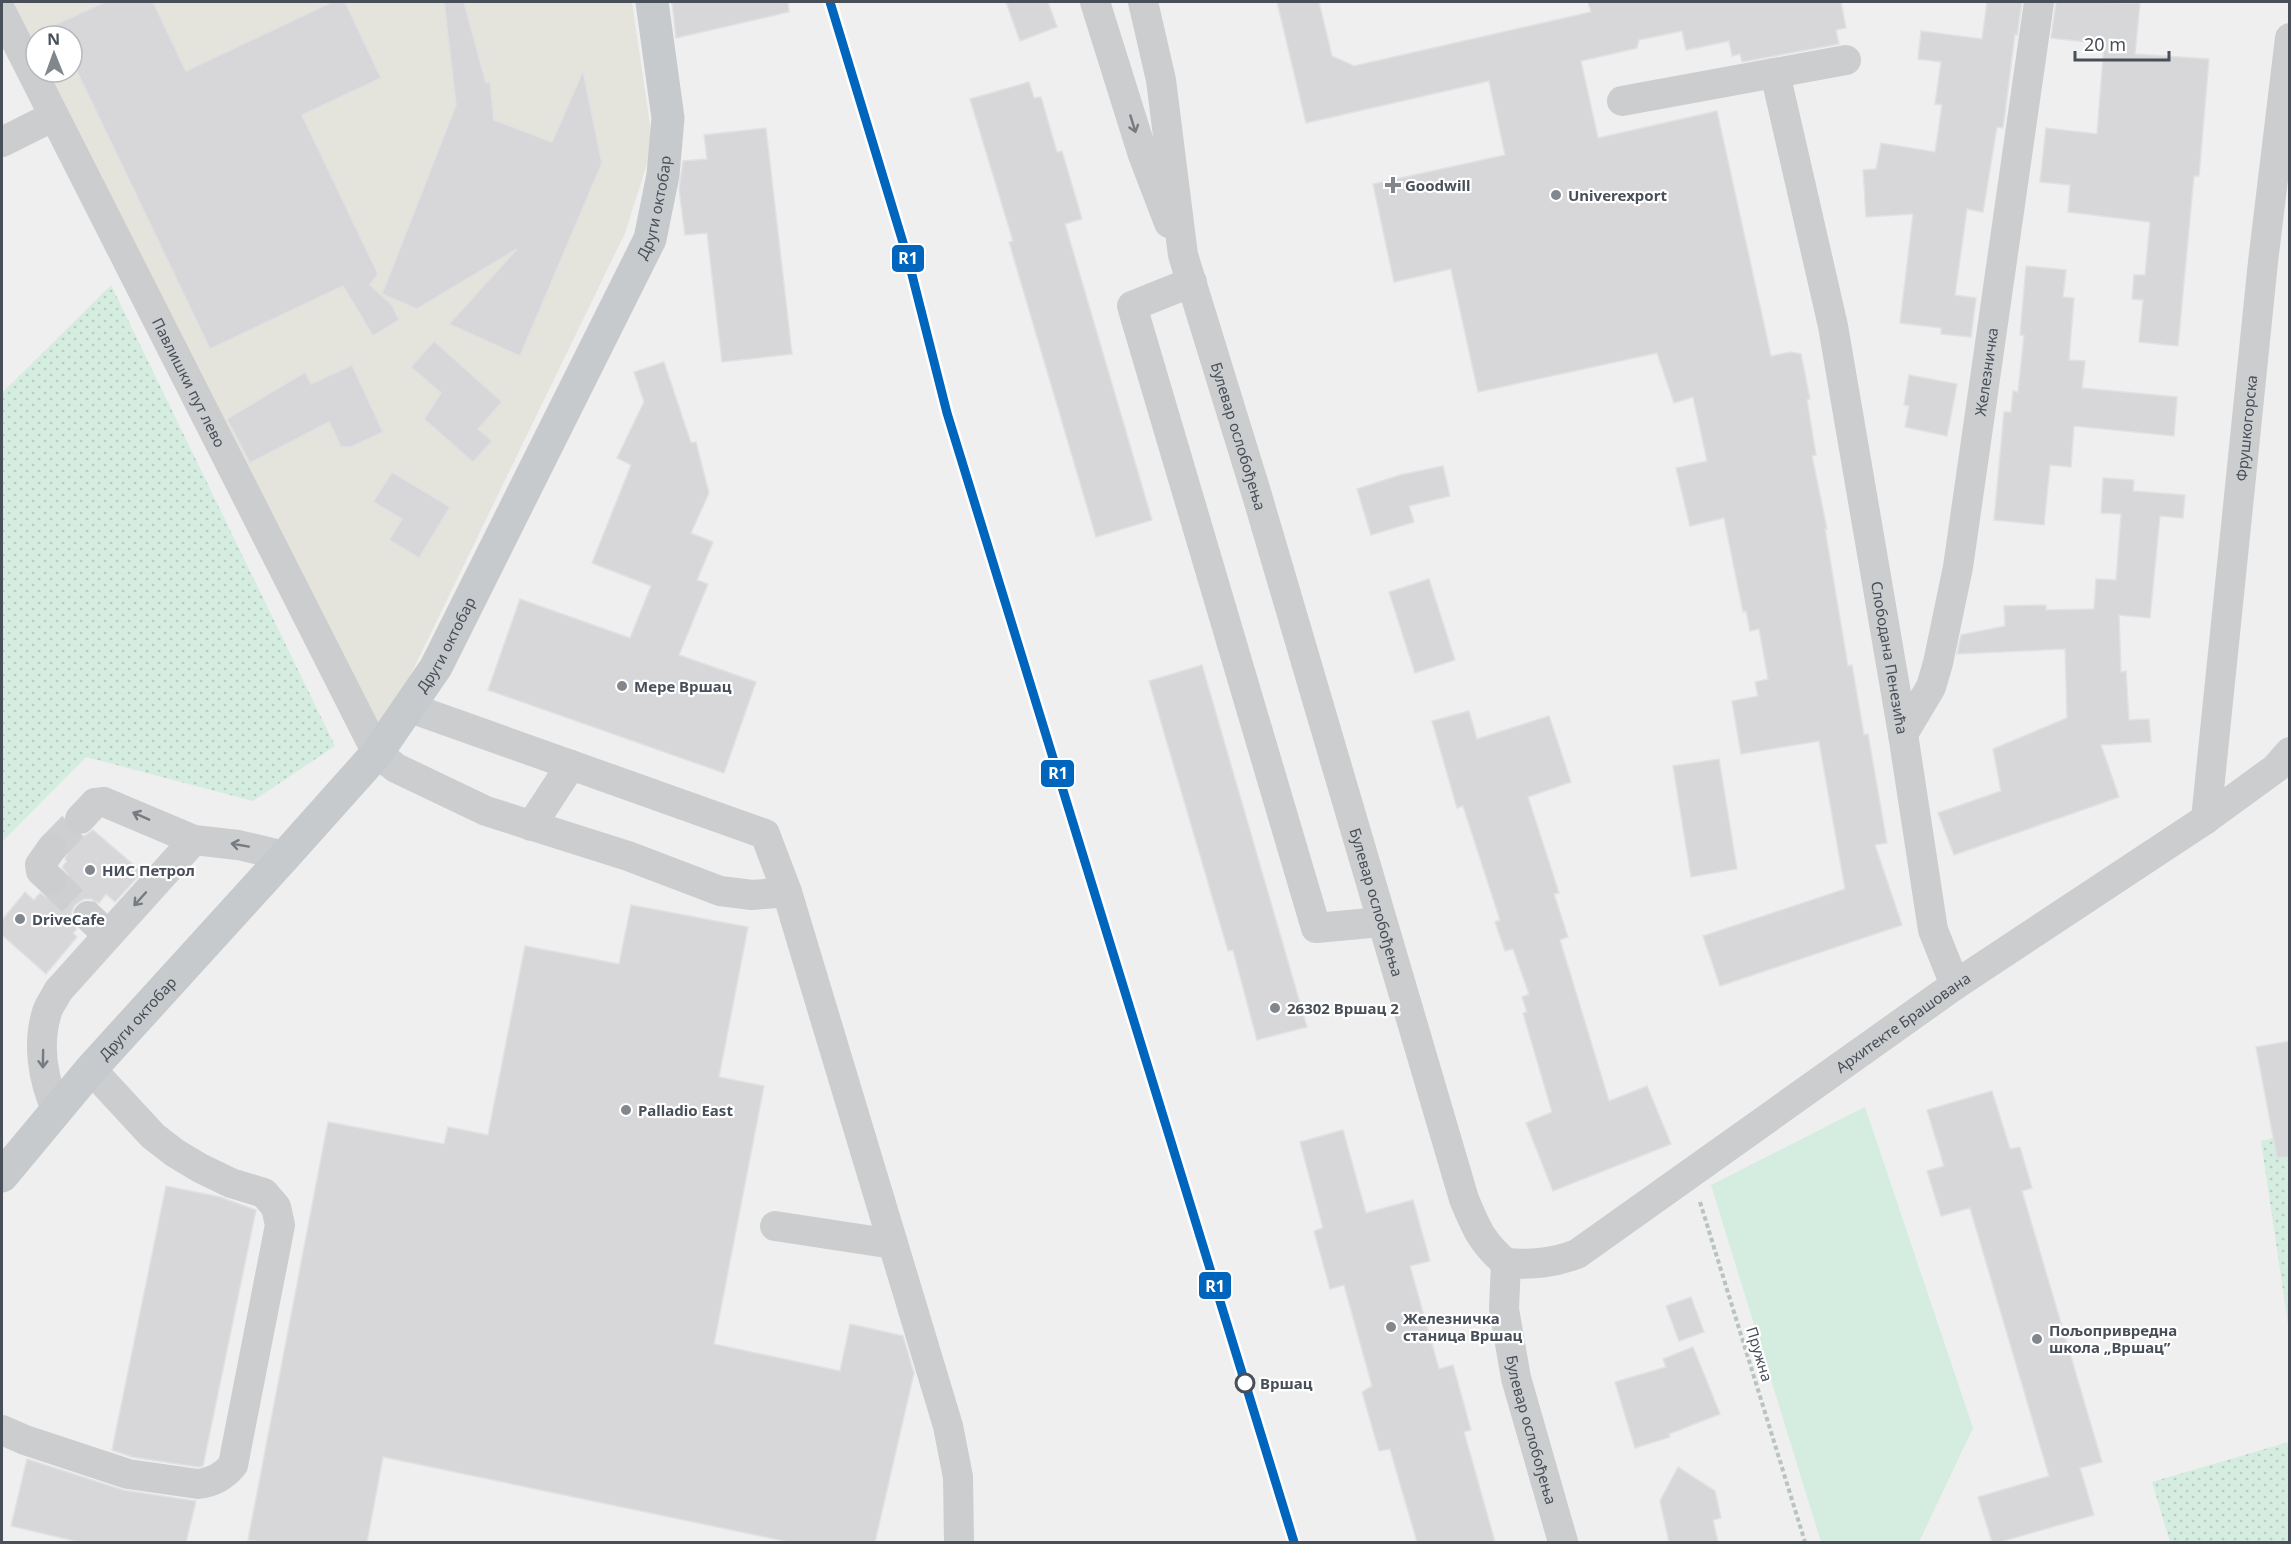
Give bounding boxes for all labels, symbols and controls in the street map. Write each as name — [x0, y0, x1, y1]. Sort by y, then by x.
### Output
north arrow — [24, 24, 84, 84]
scale bar — [2075, 24, 2170, 62]
text: N — [47, 28, 60, 50]
text: 20 m — [2084, 32, 2126, 56]
one-way arrow — [1128, 114, 1139, 133]
street label: Други октобар — [632, 155, 675, 262]
place label: Goodwill — [1405, 175, 1470, 195]
marker: Goodwill — [1386, 178, 1400, 192]
place label: Univerexport — [1568, 185, 1667, 205]
marker: Univerexport — [1549, 188, 1563, 202]
line badge: R1 — [891, 244, 925, 273]
text: R1 — [898, 247, 918, 269]
street label: Павлишки пут лево — [148, 314, 230, 451]
street label: Железничка — [1970, 326, 2002, 417]
street label: Булевар ослобођења — [1207, 360, 1271, 513]
street label: Фрушкогорска — [2231, 374, 2261, 482]
street label: Слободана Пенезића — [1867, 580, 1913, 736]
street label: Други октобар — [411, 593, 480, 696]
place label: Мере Вршац — [634, 676, 732, 696]
marker: Мере Вршац — [615, 679, 629, 693]
line badge: R1 — [1040, 759, 1075, 788]
text: R1 — [1048, 762, 1068, 784]
one-way arrow — [132, 810, 150, 822]
street label: Булевар ослобођења — [1345, 825, 1408, 979]
one-way arrow — [231, 840, 250, 851]
place label: НИС Петрол — [102, 860, 195, 880]
marker: НИС Петрол — [83, 863, 97, 877]
one-way arrow — [134, 891, 148, 906]
place label: DriveCafe — [32, 909, 105, 929]
marker: DriveCafe — [13, 912, 27, 926]
street label: Архитекте Брашована — [1831, 968, 1974, 1077]
street label: Други октобар — [94, 972, 180, 1064]
place label: 26302 Вршац 2 — [1287, 998, 1399, 1018]
marker: 26302 Вршац 2 — [1268, 1001, 1282, 1015]
one-way arrow — [37, 1049, 49, 1069]
place label: Palladio East — [638, 1100, 733, 1120]
marker: Palladio East — [619, 1103, 633, 1117]
line badge: R1 — [1198, 1271, 1232, 1300]
text: R1 — [1205, 1275, 1225, 1297]
place label: Железничка станица Вршац — [1403, 1308, 1523, 1345]
marker: Железничка станица Вршац — [1384, 1320, 1398, 1334]
place label: Пољопривредна школа „Вршац” — [2049, 1320, 2177, 1357]
street label: Пружна — [1742, 1324, 1778, 1384]
marker: Пољопривредна школа „Вршац” — [2030, 1332, 2044, 1346]
street label: Булевар ослобођења — [1502, 1354, 1562, 1507]
marker: Вршац — [1235, 1373, 1255, 1393]
place label: Вршац — [1260, 1373, 1313, 1393]

